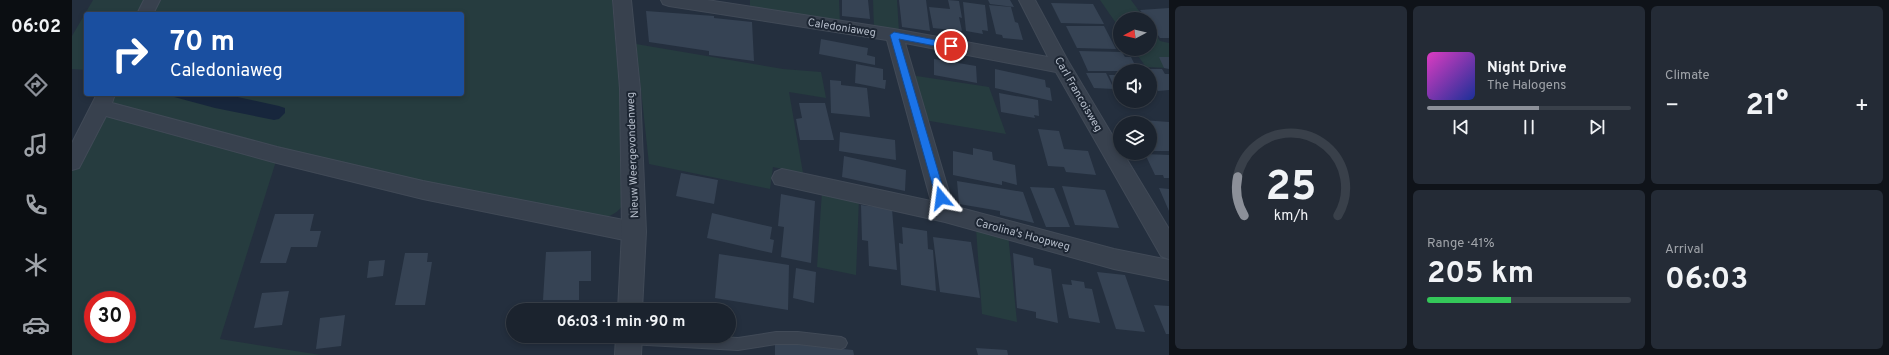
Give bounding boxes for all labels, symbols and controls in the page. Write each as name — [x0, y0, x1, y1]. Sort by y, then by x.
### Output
north arrow — [1113, 12, 1157, 56]
map controls — [1113, 12, 1157, 160]
text: 06:02 — [11, 16, 61, 39]
street label: Caledoniaweg — [807, 16, 877, 40]
text: 70 m — [170, 25, 235, 61]
icon: right — [104, 28, 156, 80]
pin — [934, 29, 968, 63]
icon: arrive — [940, 35, 962, 57]
street label: Carl Francoisweg — [1051, 55, 1105, 134]
text: Night Drive — [1487, 59, 1567, 78]
text: Caledoniaweg — [170, 60, 283, 83]
button: sound — [1113, 64, 1157, 108]
text: Climate — [1665, 68, 1710, 84]
icon: directions — [22, 71, 50, 99]
text: The Halogens — [1487, 78, 1566, 94]
text: 21° — [1746, 88, 1788, 125]
street label: Nieuw Weergevondenweg — [624, 92, 642, 218]
text: − — [1665, 93, 1679, 120]
text: + — [1855, 93, 1869, 120]
button: layers — [1113, 116, 1157, 160]
icon: previous — [1450, 116, 1472, 138]
icon: pause — [1518, 116, 1540, 138]
icon: next — [1586, 116, 1608, 138]
icon: music — [22, 131, 50, 159]
text: 25 — [1266, 161, 1316, 214]
position arrow — [920, 177, 962, 219]
icon: phone — [22, 191, 50, 219]
text: km/h — [1274, 206, 1308, 224]
street label: Carolina's Hoopweg — [974, 216, 1072, 254]
text: Range · 41% — [1427, 236, 1495, 252]
text: Arrival — [1665, 242, 1704, 258]
icon: climate — [22, 251, 50, 279]
text: 205 km — [1427, 256, 1534, 293]
text: 06:03 — [1665, 262, 1748, 299]
speed limit sign: 30 — [84, 291, 136, 343]
icon: car — [22, 311, 50, 339]
text: 06:03 · 1 min · 90 m — [557, 313, 685, 332]

